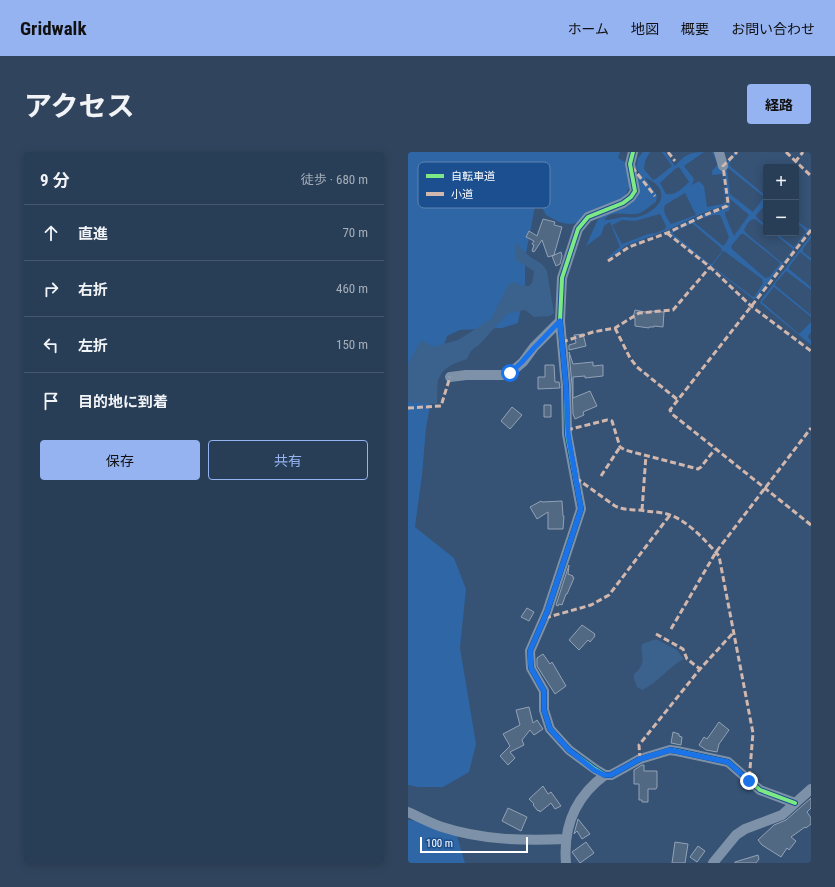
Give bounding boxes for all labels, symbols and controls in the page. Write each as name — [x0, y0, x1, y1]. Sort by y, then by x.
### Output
text: Gridwalk — [20, 17, 86, 40]
text: ホーム — [567, 21, 609, 37]
text: 地図 — [631, 21, 659, 37]
text: 概要 — [681, 21, 709, 37]
text: お問い合わせ — [731, 21, 815, 37]
button: 経路 — [747, 84, 811, 124]
text: アクセス — [24, 90, 135, 123]
legend — [418, 162, 550, 208]
map controls — [763, 164, 799, 236]
button: + — [763, 164, 799, 200]
text: 9 分 — [40, 170, 70, 190]
text: 自転車道 — [451, 170, 495, 183]
text: 徒歩 · 680 m — [301, 172, 368, 187]
text: 小道 — [451, 188, 473, 201]
button: − — [763, 200, 799, 236]
icon: ahead — [40, 222, 62, 244]
text: 直進 — [78, 225, 108, 243]
text: 70 m — [342, 225, 368, 240]
icon: right — [40, 278, 62, 300]
text: 右折 — [78, 281, 108, 299]
text: 460 m — [336, 281, 368, 296]
icon: left — [40, 334, 62, 356]
text: 左折 — [78, 337, 108, 355]
text: 150 m — [336, 337, 368, 352]
route start — [501, 364, 519, 382]
icon: arrive — [40, 390, 62, 412]
text: 目的地に到着 — [78, 393, 168, 411]
button: 保存 — [40, 440, 200, 480]
button: 共有 — [208, 440, 368, 480]
route end — [740, 772, 758, 790]
scale bar — [420, 835, 528, 854]
text: 100 m — [426, 837, 453, 850]

